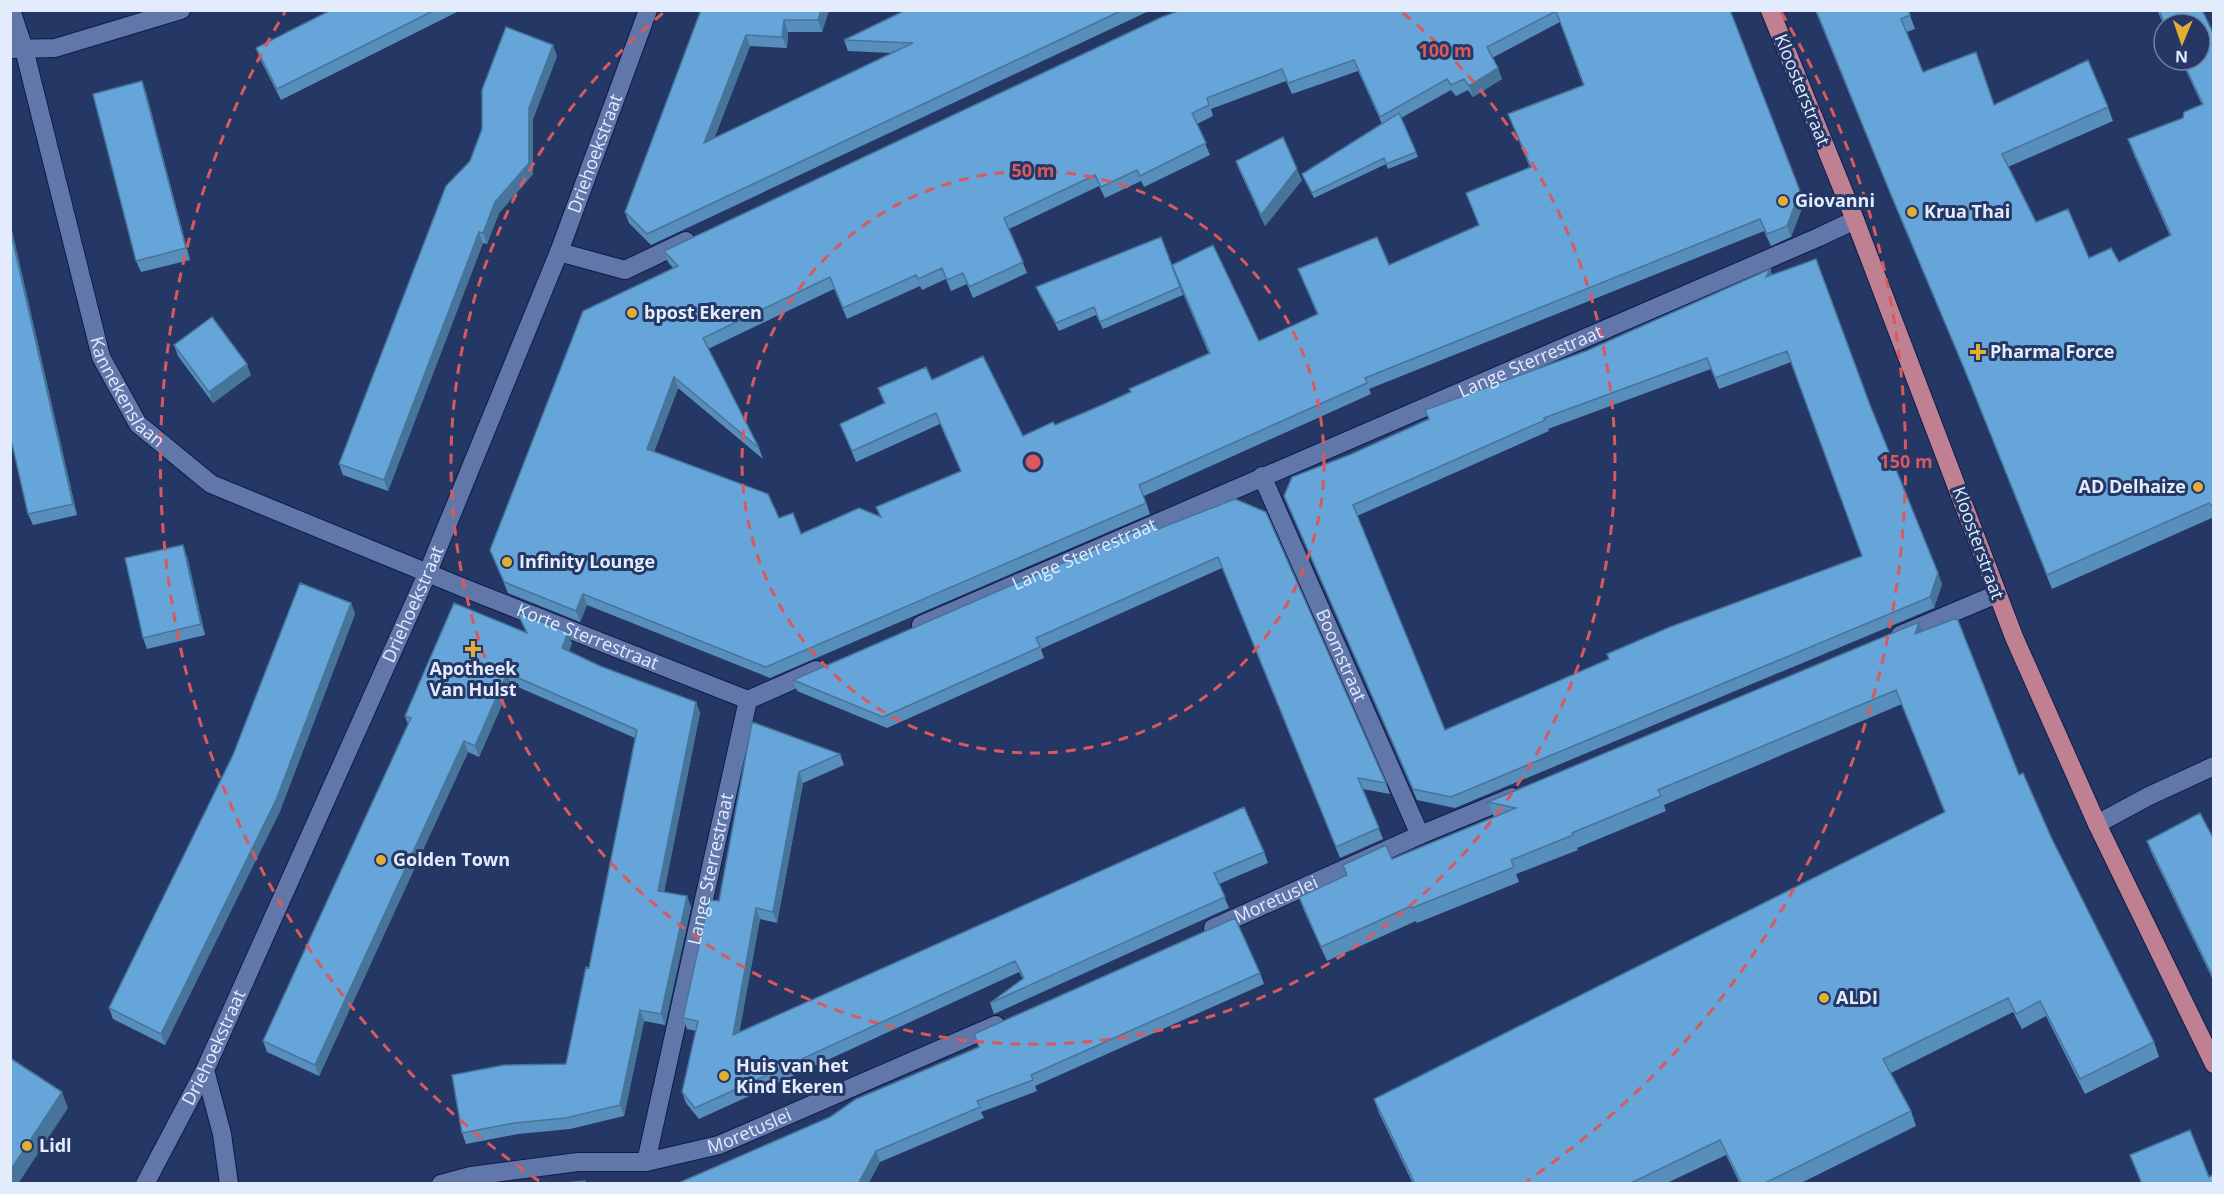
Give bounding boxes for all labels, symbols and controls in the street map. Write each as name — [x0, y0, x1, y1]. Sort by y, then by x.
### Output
north arrow — [2152, 12, 2212, 72]
street label: Kloosterstraat — [1770, 30, 1836, 149]
text: 100 m — [1418, 38, 1472, 62]
text: N — [2175, 46, 2188, 68]
street label: Driehoekstraat — [561, 90, 627, 216]
text: 50 m — [1012, 158, 1054, 182]
place label: Giovanni — [1795, 188, 1875, 212]
marker: Giovanni — [1776, 194, 1790, 208]
place label: Krua Thai — [1924, 199, 2010, 223]
marker: Krua Thai — [1905, 205, 1919, 219]
place label: bpost Ekeren — [644, 300, 762, 324]
marker: bpost Ekeren — [625, 306, 639, 320]
street label: Lange Sterrestraat — [1454, 319, 1606, 402]
street label: Kannekenslaan — [85, 334, 170, 452]
place label: Pharma Force — [1990, 339, 2115, 363]
marker: Pharma Force — [1971, 345, 1985, 359]
text: 150 m — [1879, 449, 1933, 473]
centre of rings — [1023, 452, 1043, 472]
place label: AD Delhaize — [2079, 474, 2186, 498]
marker: AD Delhaize — [2191, 480, 2205, 494]
street label: Kloosterstraat — [1947, 483, 2010, 602]
street label: Lange Sterrestraat — [1008, 512, 1160, 595]
street label: Driehoekstraat — [376, 542, 448, 666]
place label: Infinity Lounge — [519, 549, 655, 573]
marker: Infinity Lounge — [500, 555, 514, 569]
street label: Korte Sterrestraat — [514, 597, 662, 675]
street label: Boomstraat — [1311, 605, 1373, 705]
marker: Apotheek Van Hulst — [466, 642, 480, 656]
place label: Apotheek Van Hulst — [429, 656, 517, 701]
street label: Lange Sterrestraat — [681, 791, 738, 947]
place label: Golden Town — [393, 847, 510, 871]
marker: Golden Town — [374, 853, 388, 867]
street label: Moretuslei — [1230, 869, 1321, 928]
street label: Driehoekstraat — [176, 985, 251, 1109]
place label: ALDI — [1836, 985, 1878, 1009]
marker: ALDI — [1817, 991, 1831, 1005]
place label: Huis van het Kind Ekeren — [736, 1053, 849, 1098]
marker: Huis van het Kind Ekeren — [717, 1069, 731, 1083]
street label: Moretuslei — [705, 1102, 795, 1158]
place label: Lidl — [39, 1133, 72, 1157]
marker: Lidl — [20, 1139, 34, 1153]

